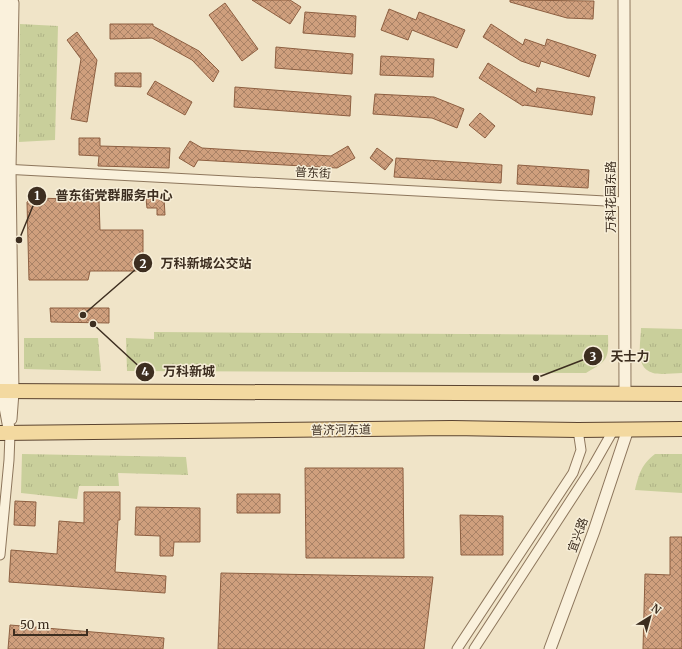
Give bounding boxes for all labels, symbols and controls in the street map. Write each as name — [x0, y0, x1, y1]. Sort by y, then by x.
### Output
street label: 万科花园东路 — [603, 161, 618, 233]
street label: 普东街 — [295, 164, 331, 181]
callout: 普东街党群服务中心 — [27, 183, 180, 208]
text: 普东街党群服务中心 — [55, 187, 173, 204]
text: 1 — [34, 188, 40, 203]
callout: 万科新城公交站 — [133, 251, 260, 276]
text: 万科新城公交站 — [160, 255, 252, 272]
text: 2 — [139, 256, 147, 271]
callout: 天士力 — [583, 344, 658, 369]
text: 天士力 — [610, 348, 650, 365]
text: 3 — [590, 349, 597, 364]
callout: 万科新城 — [135, 359, 223, 384]
text: 万科新城 — [163, 363, 215, 380]
text: 4 — [141, 364, 149, 379]
street label: 普济河东道 — [311, 421, 371, 438]
street label: 宜兴路 — [564, 515, 591, 554]
north arrow — [630, 597, 670, 637]
text: N — [648, 601, 664, 617]
scale bar — [14, 611, 87, 637]
text: 50 m — [20, 617, 49, 632]

